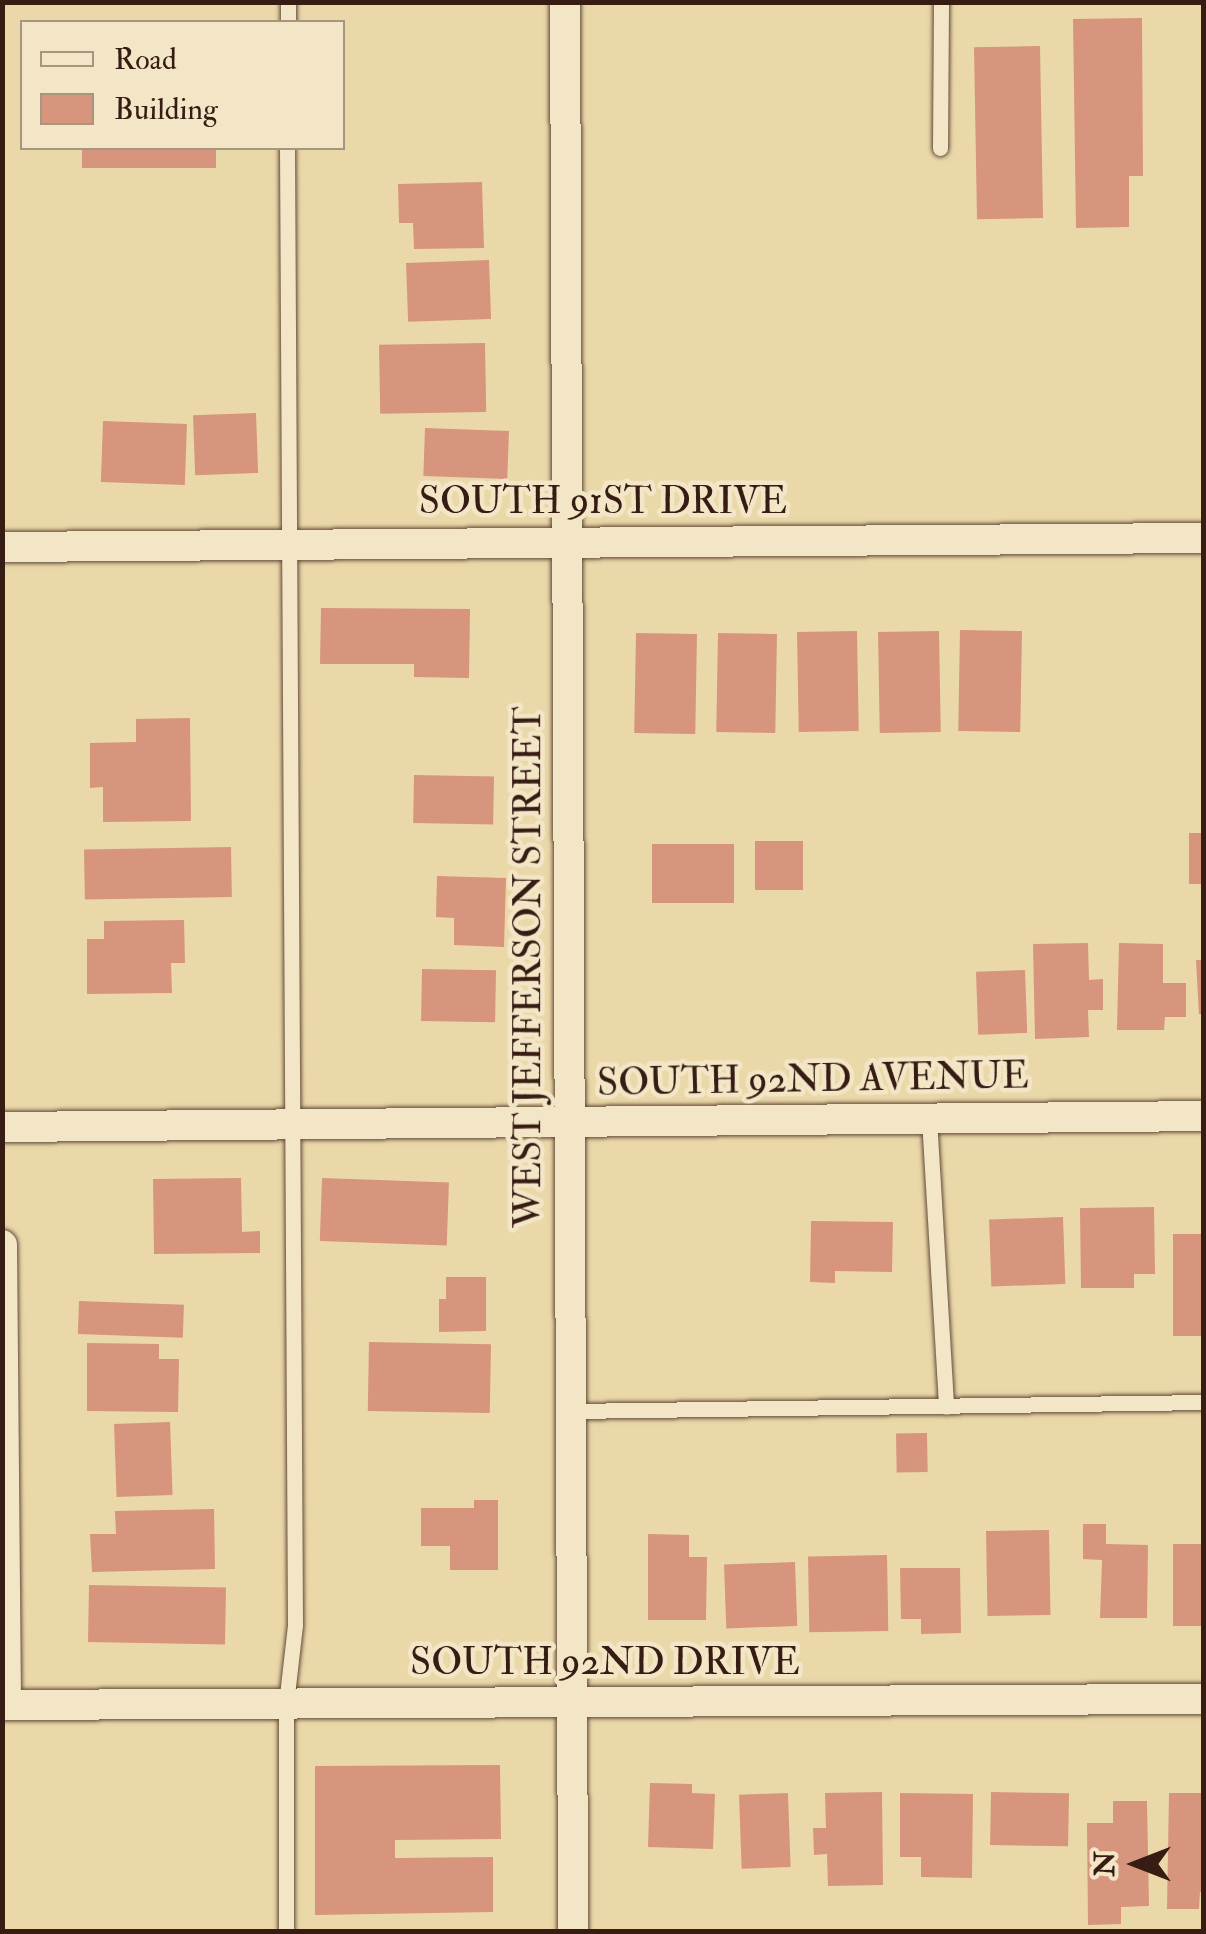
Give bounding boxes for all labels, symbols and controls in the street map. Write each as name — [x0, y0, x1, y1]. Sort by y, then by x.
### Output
legend — [20, 20, 345, 150]
text: Road — [114, 41, 177, 78]
text: Building — [114, 91, 218, 128]
street label: SOUTH 91ST DRIVE — [419, 479, 787, 525]
street label: WEST JEFFERSON STREET — [506, 706, 552, 1228]
street label: SOUTH 92ND AVENUE — [597, 1053, 1029, 1107]
street label: SOUTH 92ND DRIVE — [410, 1640, 800, 1686]
north arrow — [1086, 1814, 1186, 1914]
text: N — [1088, 1851, 1123, 1877]

